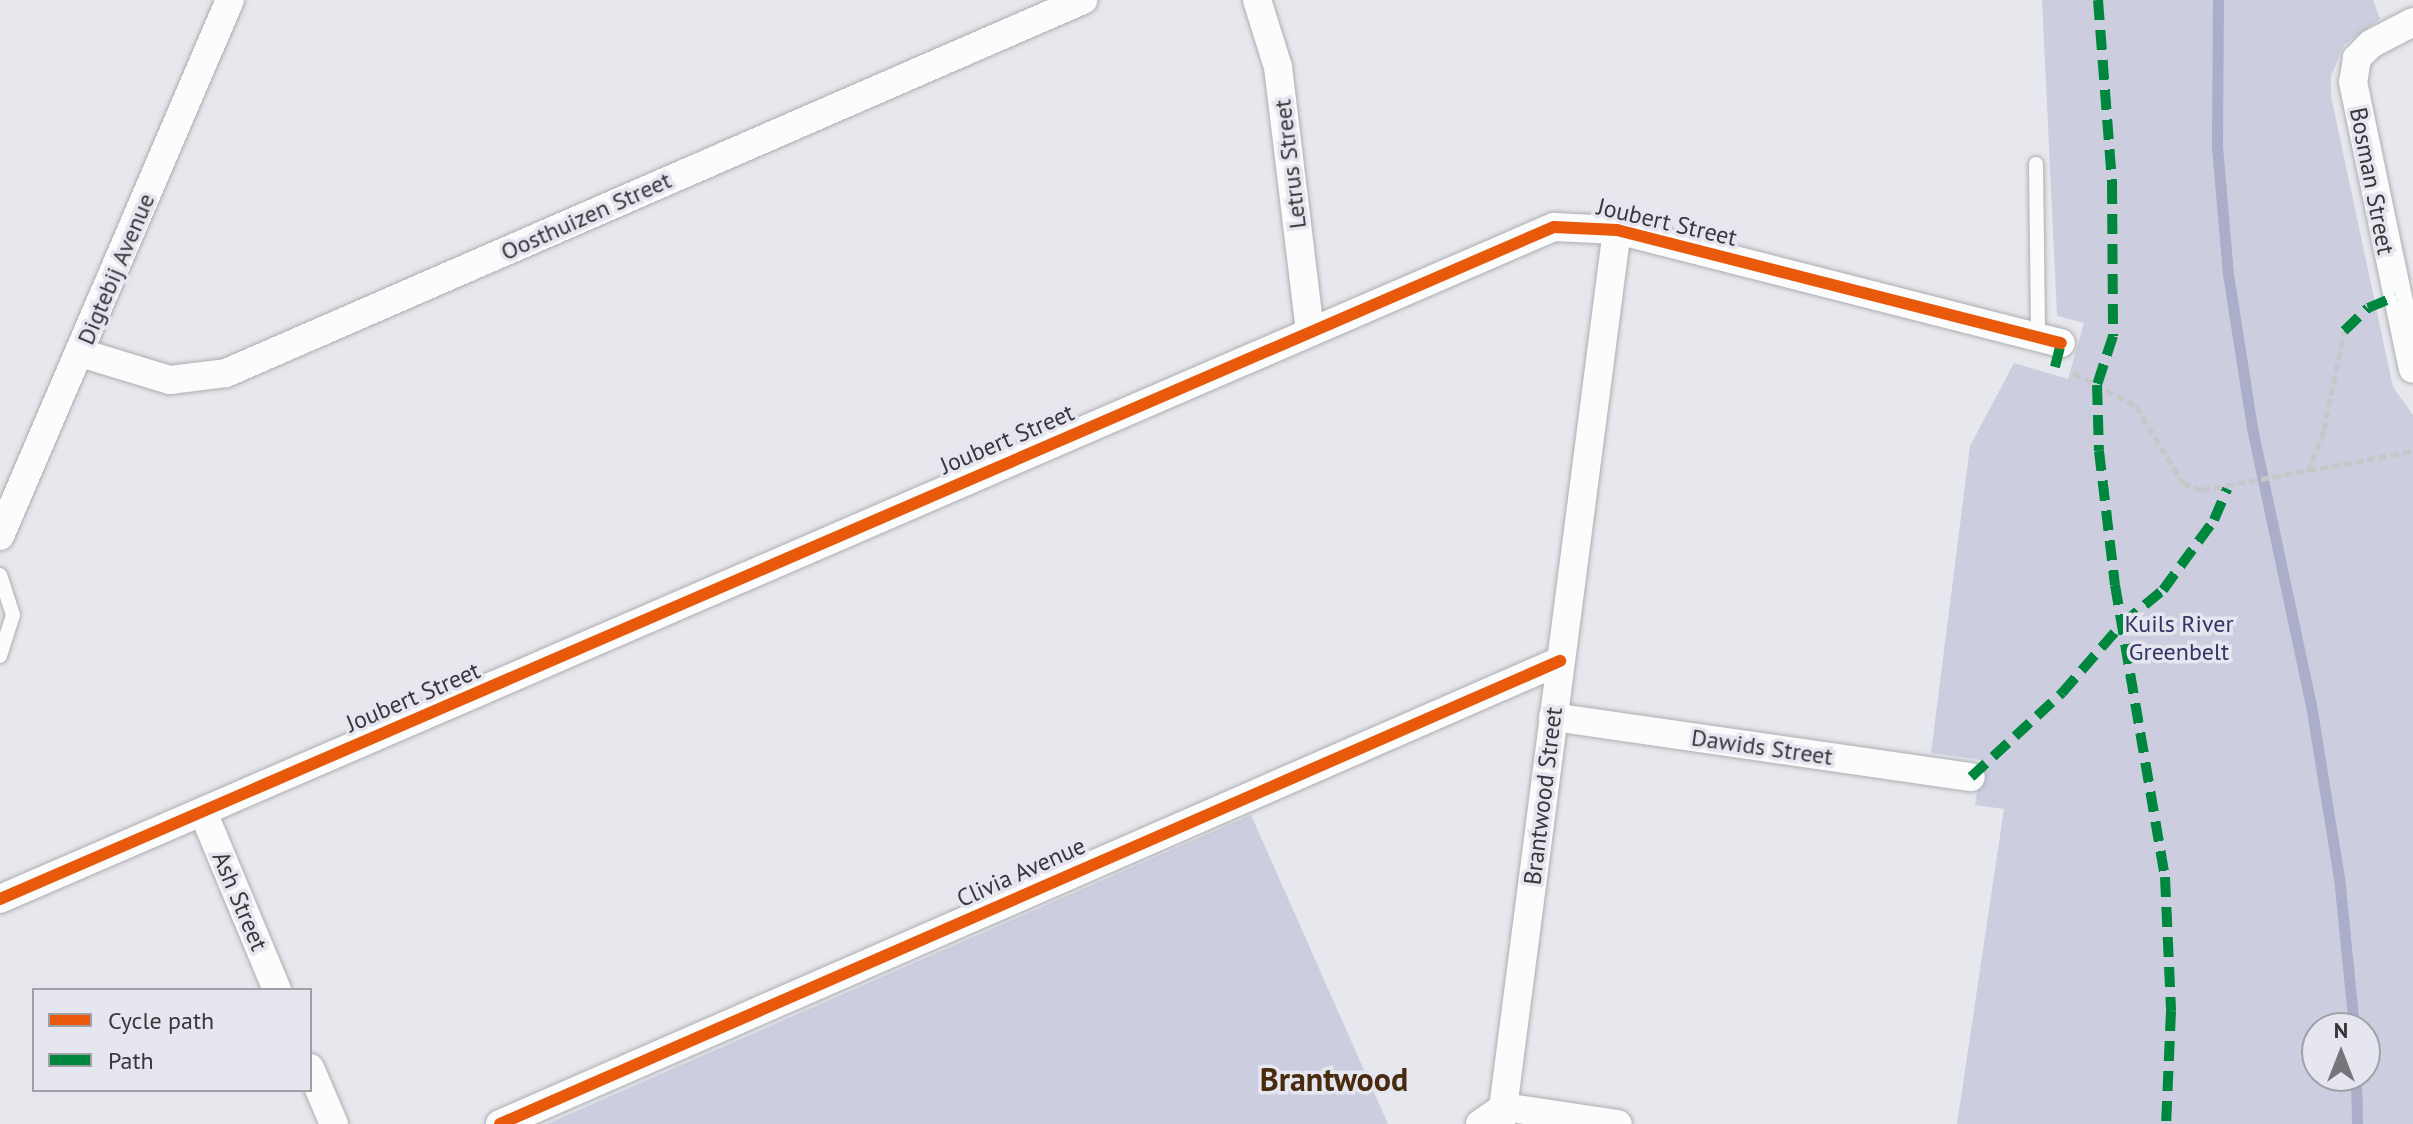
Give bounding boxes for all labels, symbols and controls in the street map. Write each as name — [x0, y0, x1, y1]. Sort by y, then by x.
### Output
street label: Letrus Street — [1268, 98, 1312, 230]
street label: Bosman Street — [2344, 105, 2400, 257]
street label: Oosthuizen Street — [496, 166, 676, 266]
street label: Digtebij Avenue — [71, 189, 161, 349]
street label: Joubert Street — [1594, 192, 1740, 252]
street label: Joubert Street — [936, 398, 1078, 480]
park label: Kuils River Greenbelt — [2124, 610, 2234, 666]
street label: Joubert Street — [342, 656, 484, 738]
street label: Brantwood Street — [1518, 705, 1568, 887]
street label: Dawids Street — [1689, 723, 1835, 771]
street label: Clivia Avenue — [952, 831, 1090, 913]
street label: Ash Street — [206, 847, 274, 955]
legend — [32, 988, 312, 1092]
text: Cycle path — [108, 1005, 214, 1036]
north arrow — [2301, 1012, 2381, 1092]
text: N — [2334, 1016, 2348, 1044]
text: Path — [108, 1045, 154, 1076]
district label: Brantwood — [1260, 1060, 1408, 1098]

